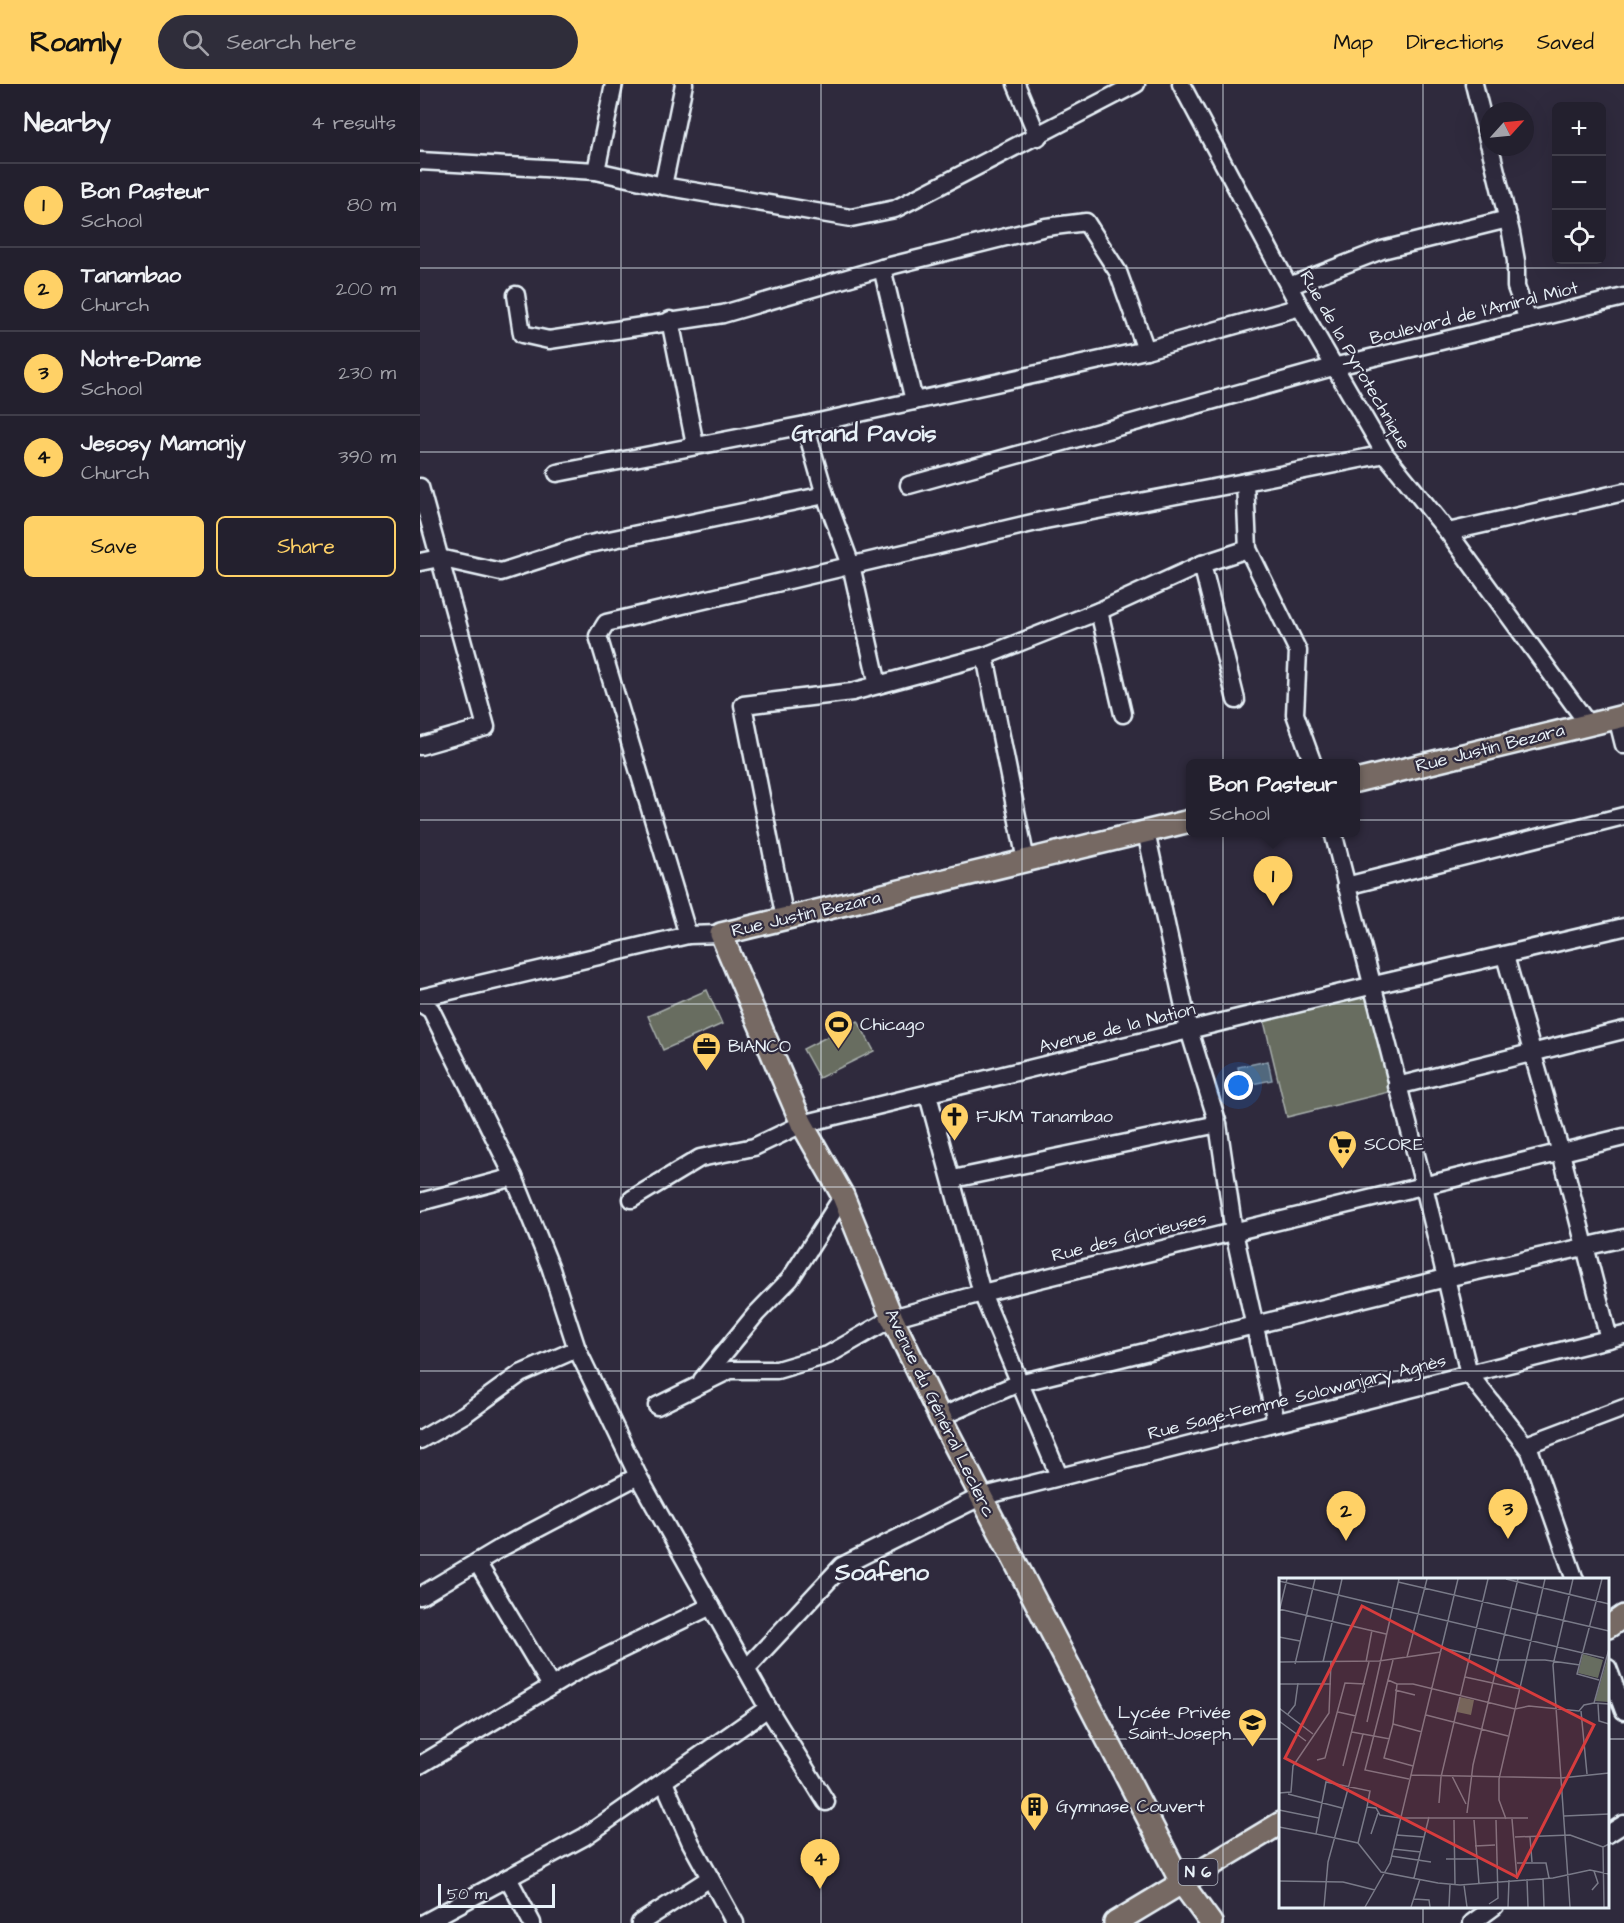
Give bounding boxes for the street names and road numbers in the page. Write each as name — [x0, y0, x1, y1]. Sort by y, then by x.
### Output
street label: Rue de la Pyrotechnique — [1293, 266, 1417, 455]
street label: Boulevard de l'Amiral Miot — [1367, 275, 1581, 351]
street label: Rue Justin Bezara — [1413, 717, 1567, 779]
street label: Rue Justin Bezara — [729, 885, 883, 943]
street label: Avenue de la Nation — [1036, 996, 1198, 1060]
street label: Rue des Glorieuses — [1049, 1206, 1209, 1268]
street label: Avenue du Général Leclerc — [879, 1305, 1001, 1521]
street label: Rue Sage-Femme Solowanjary Agnès — [1145, 1348, 1449, 1447]
road number: N 6 — [1178, 1859, 1218, 1885]

